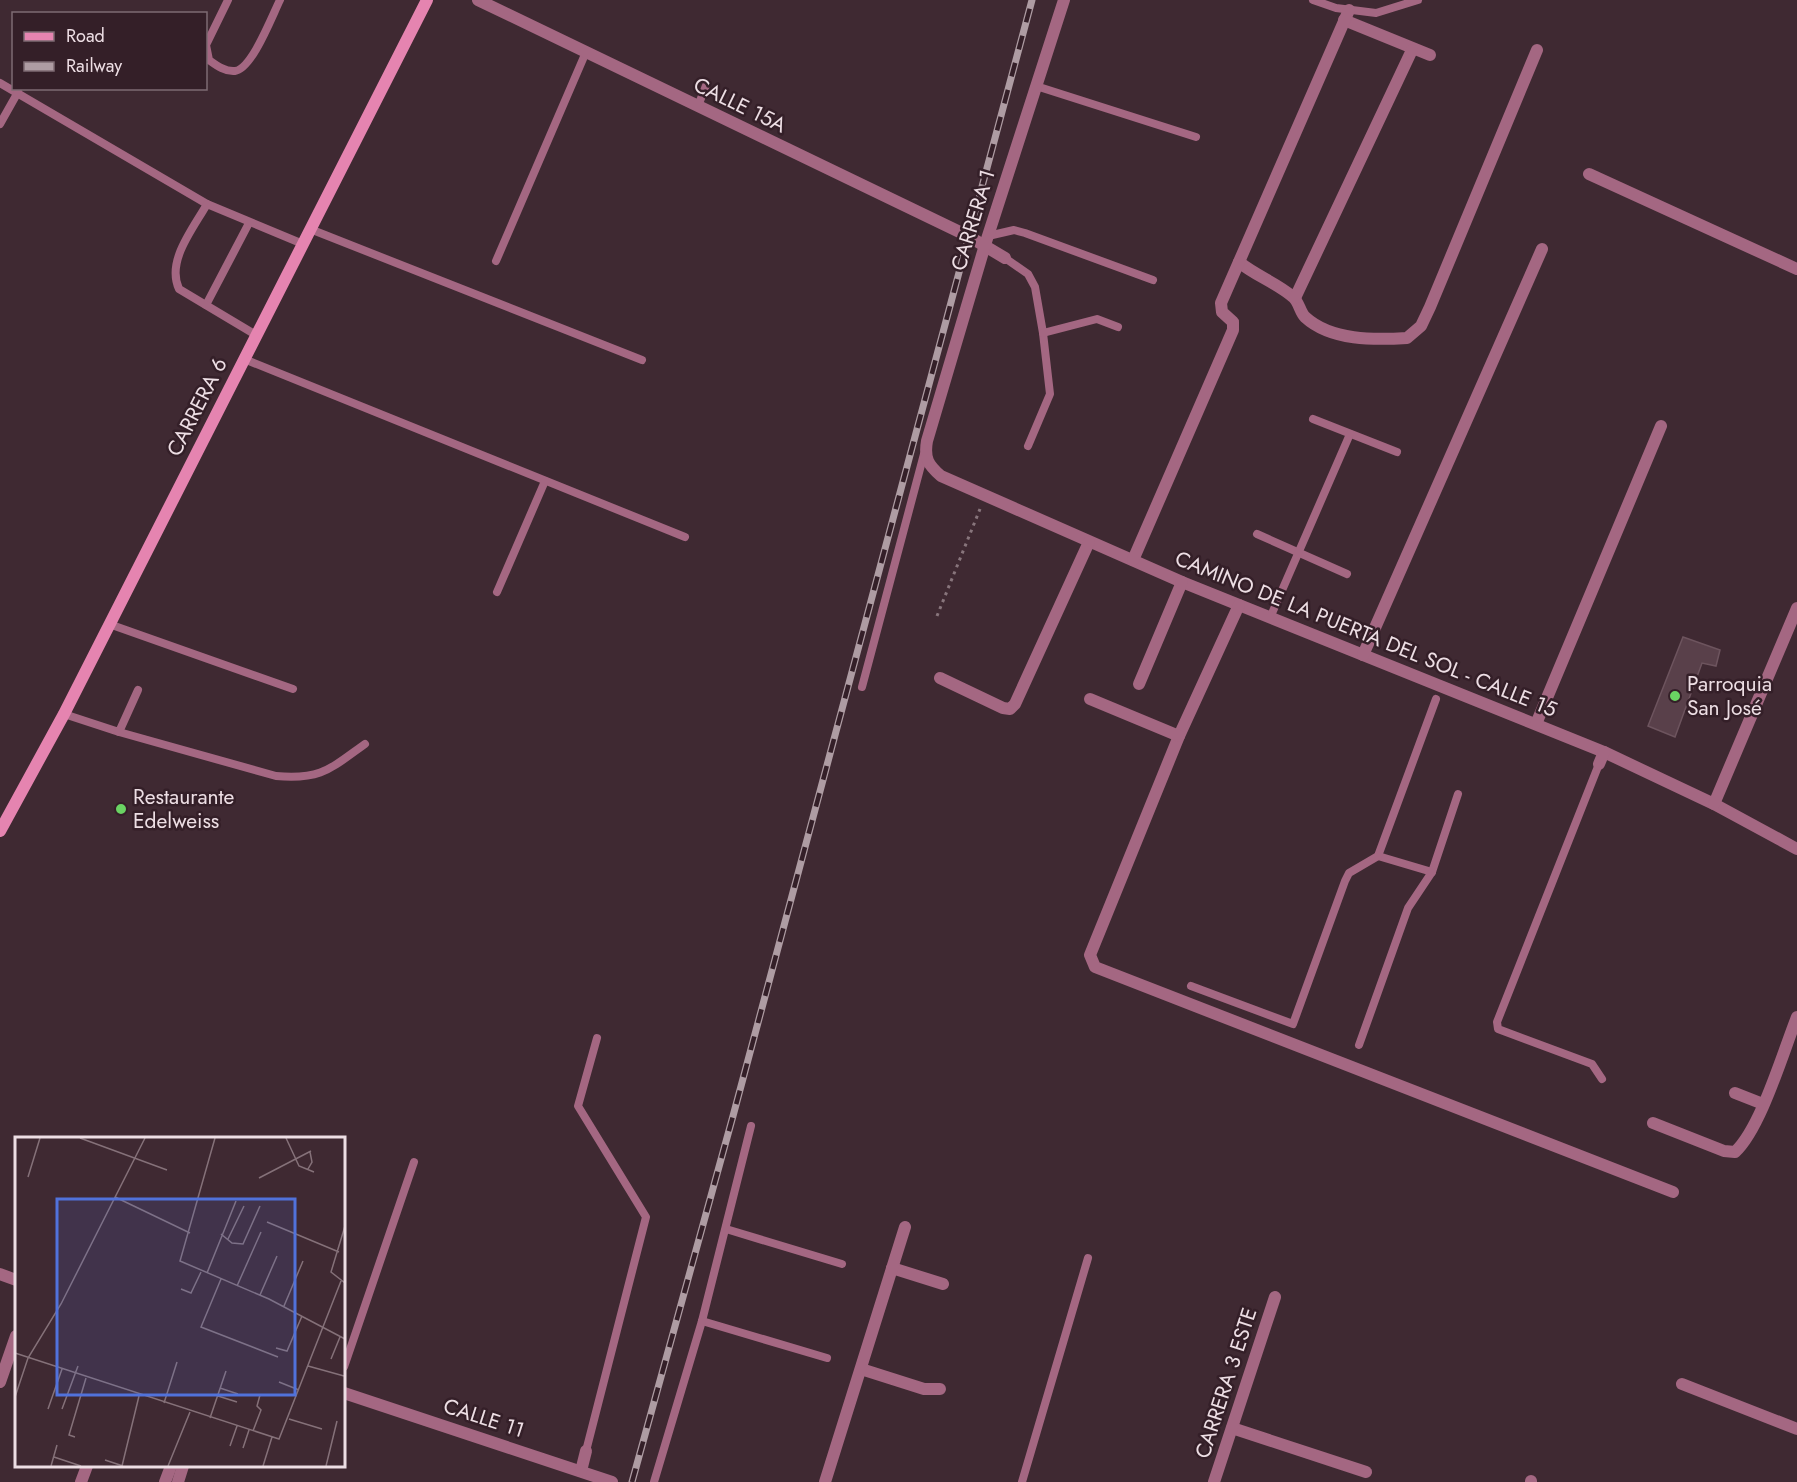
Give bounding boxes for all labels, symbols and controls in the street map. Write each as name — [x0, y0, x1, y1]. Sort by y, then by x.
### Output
legend — [12, 12, 207, 90]
text: Road — [66, 23, 105, 49]
text: Railway — [66, 53, 122, 79]
street label: CALLE 15A — [689, 70, 792, 140]
street label: CARRERA 1 — [943, 166, 1003, 274]
street label: CARRERA 6 — [159, 353, 235, 461]
street label: CAMINO DE LA PUERTA DEL SOL - CALLE 15 — [1171, 543, 1561, 725]
place label: Parroquia San José — [1687, 669, 1772, 723]
marker: Parroquia San José — [1668, 689, 1682, 703]
place label: Restaurante Edelweiss — [133, 782, 235, 836]
marker: Restaurante Edelweiss — [114, 802, 128, 816]
inset map — [15, 1137, 345, 1467]
street label: CARRERA 3 ESTE — [1187, 1304, 1265, 1462]
street label: CALLE 11 — [440, 1391, 528, 1445]

